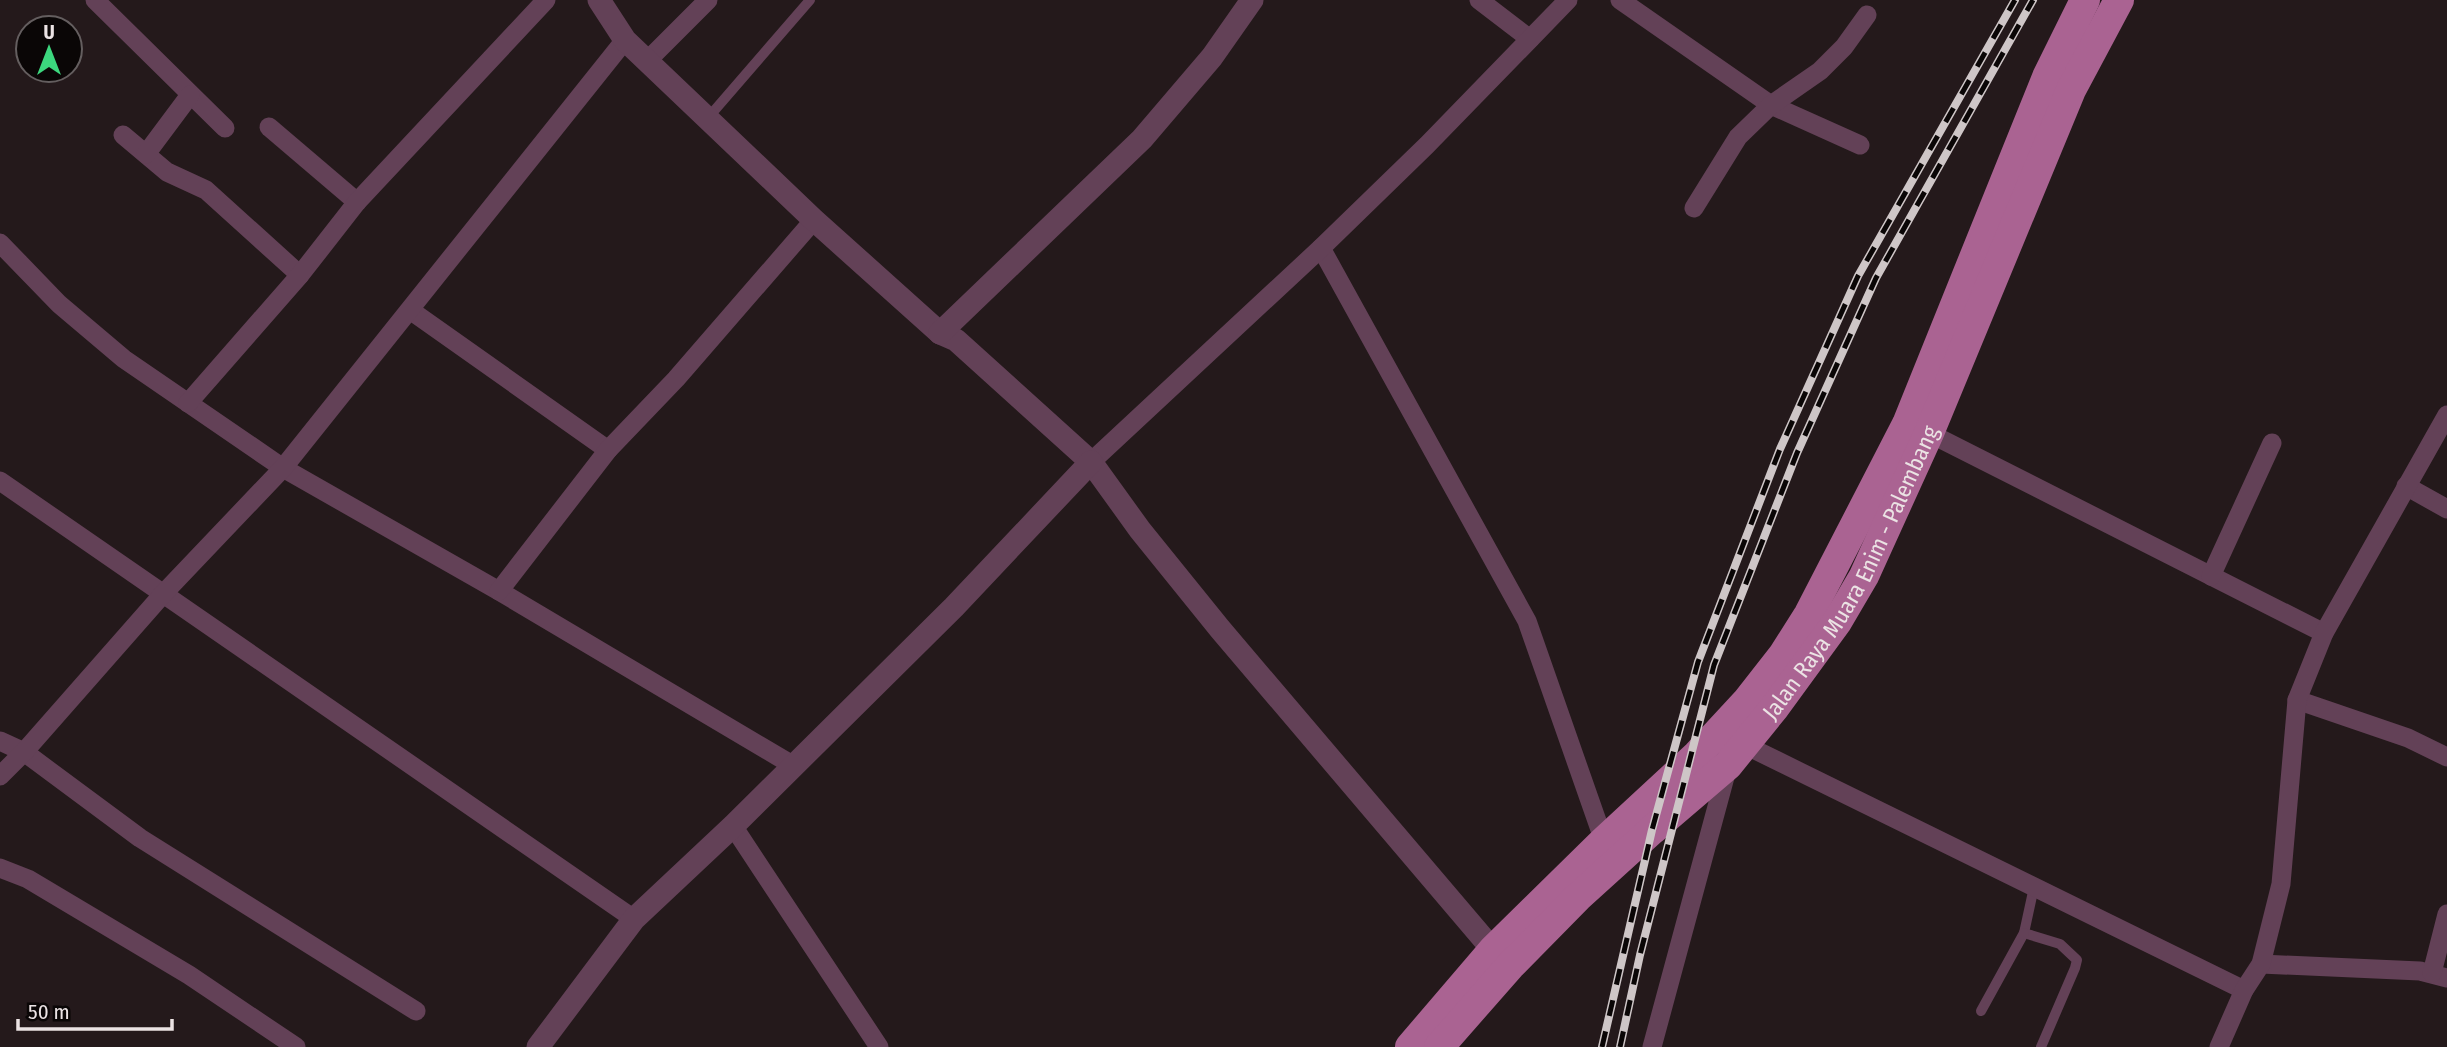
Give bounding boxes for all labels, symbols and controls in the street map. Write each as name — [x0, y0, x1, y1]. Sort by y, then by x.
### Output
north arrow — [14, 14, 84, 84]
text: U — [43, 21, 55, 44]
street label: Jalan Raya Muara Enim - Palembang — [1756, 421, 1944, 725]
scale bar — [18, 988, 172, 1032]
text: 50 m — [28, 999, 70, 1025]

